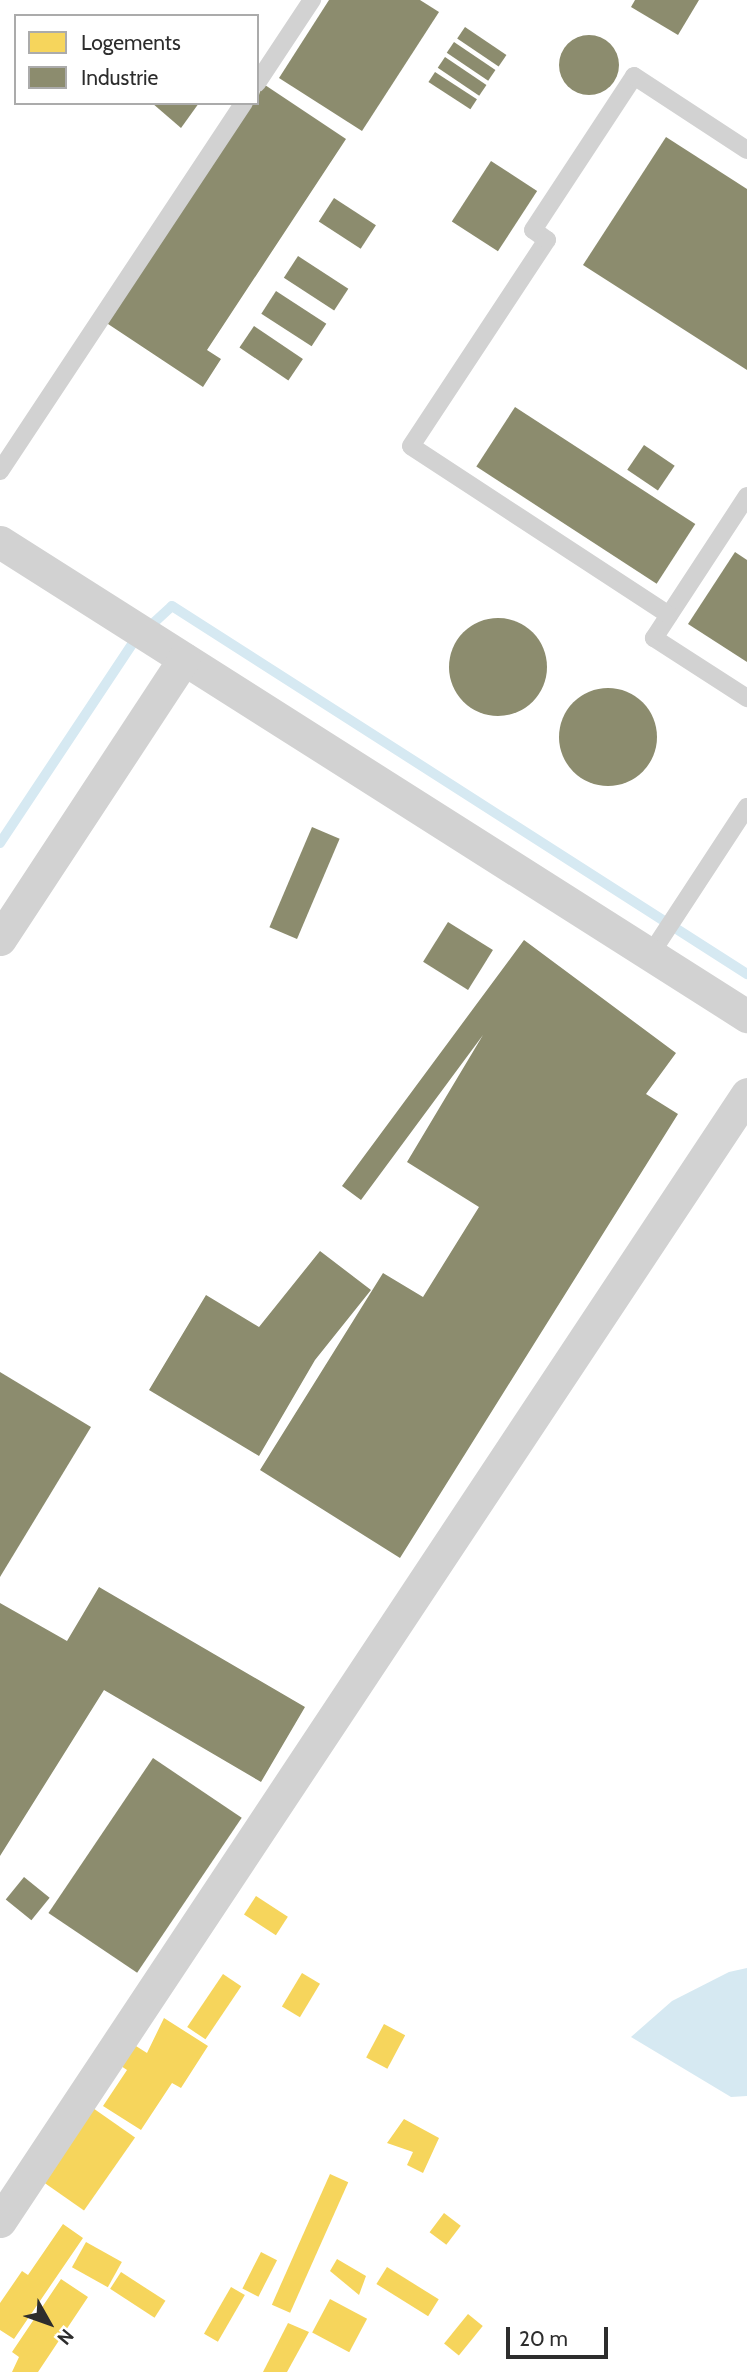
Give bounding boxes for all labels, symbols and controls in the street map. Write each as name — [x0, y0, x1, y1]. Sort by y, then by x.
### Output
legend — [14, 14, 259, 105]
text: Logements — [81, 30, 181, 55]
text: Industrie — [81, 65, 158, 90]
north arrow — [14, 2288, 84, 2358]
scale bar — [509, 2312, 610, 2356]
text: N — [52, 2324, 79, 2349]
text: 20 m — [519, 2326, 568, 2351]

